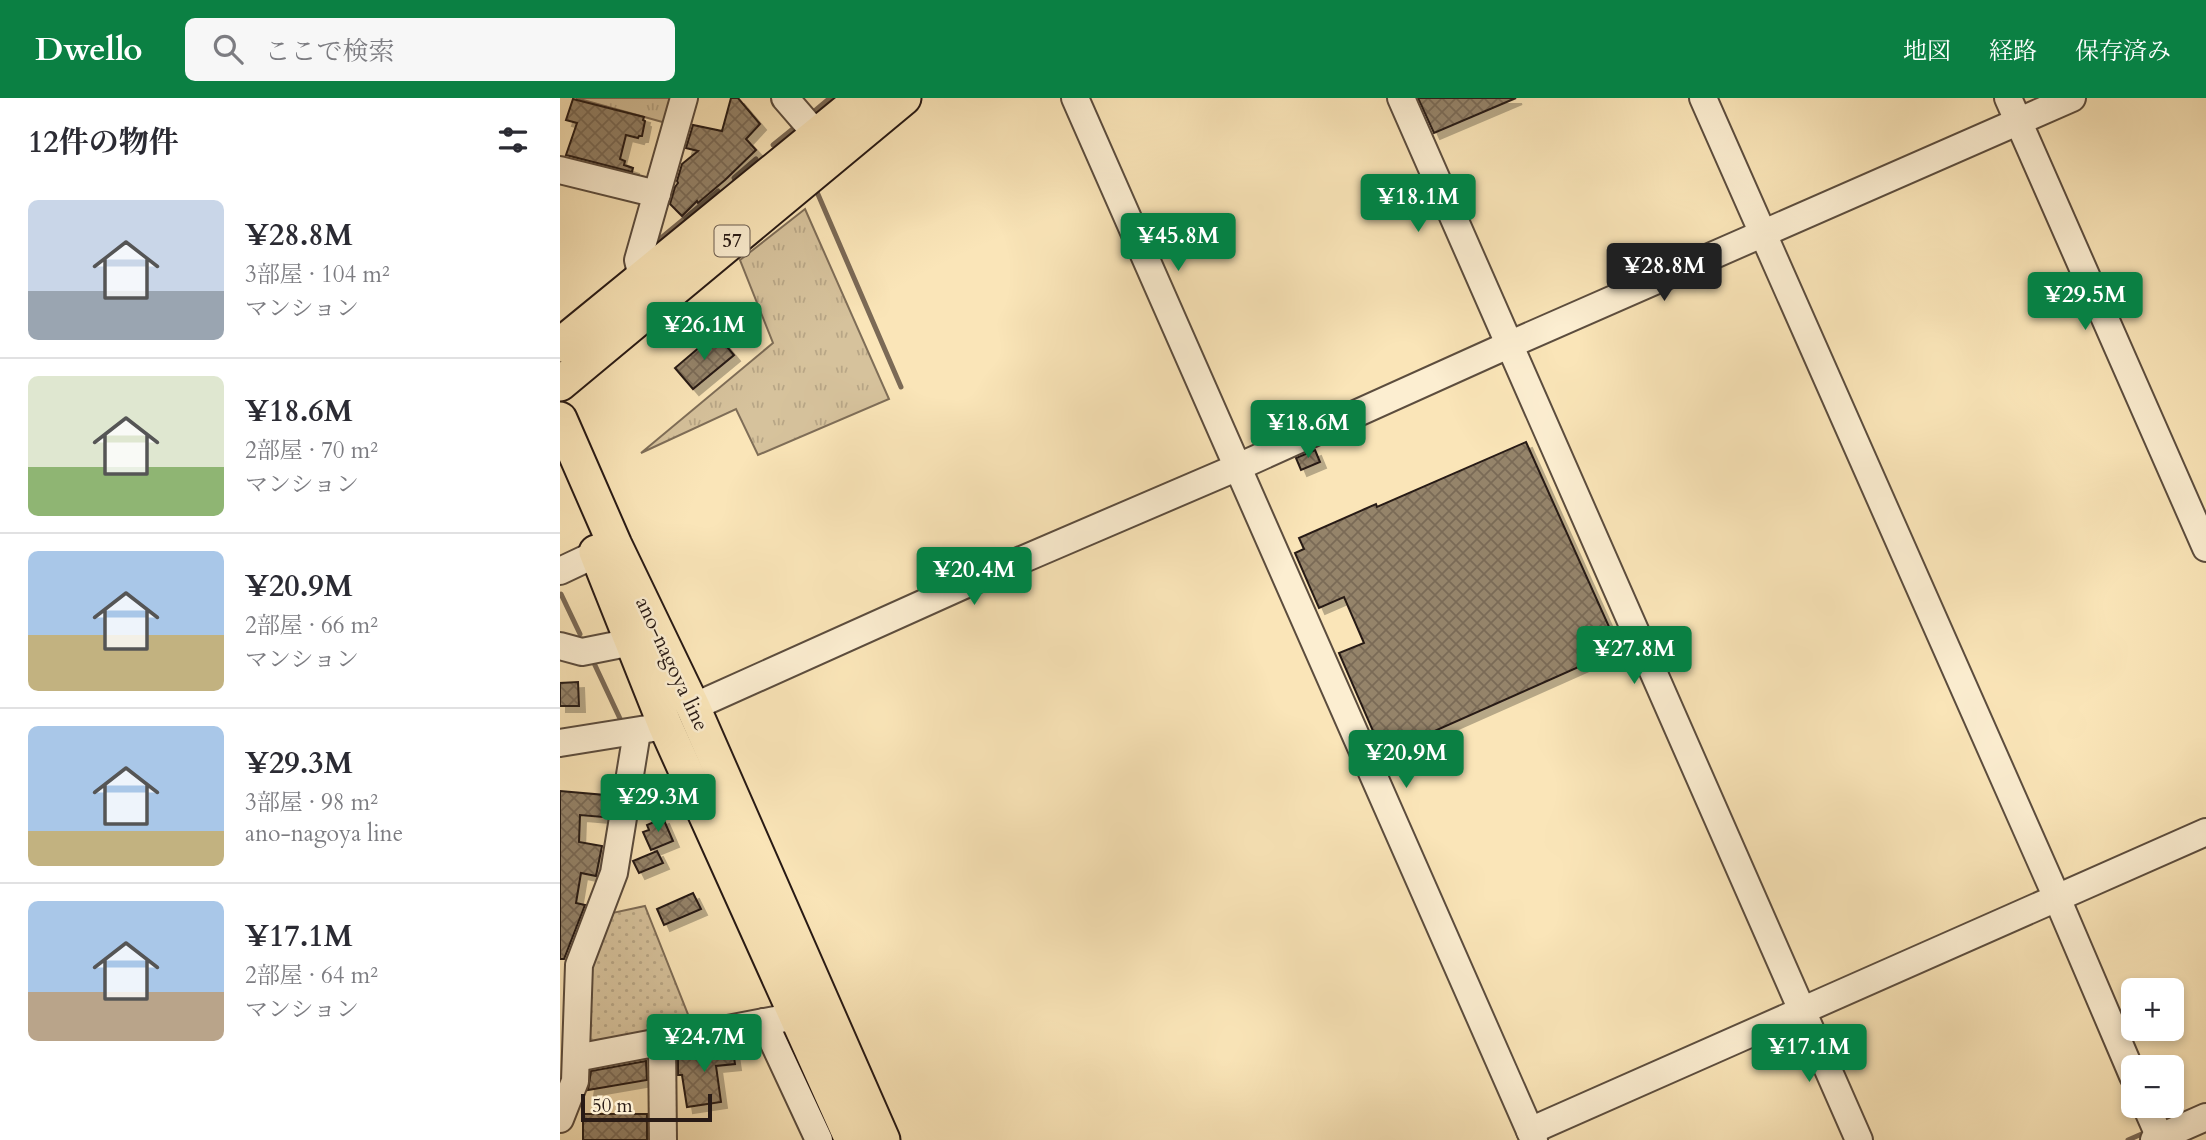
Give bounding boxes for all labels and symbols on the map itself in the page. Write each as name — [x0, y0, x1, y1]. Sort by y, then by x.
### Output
pin: ¥18.1M — [1361, 174, 1475, 234]
pin: ¥45.8M — [1121, 214, 1235, 273]
road number: 57 — [714, 225, 750, 256]
pin: ¥28.8M — [1607, 244, 1721, 303]
pin: ¥29.5M — [2028, 272, 2142, 332]
pin: ¥26.1M — [647, 302, 761, 362]
pin: ¥18.6M — [1251, 400, 1365, 460]
pin: ¥20.4M — [917, 547, 1031, 607]
street label: ano-nagoya line — [628, 592, 716, 736]
pin: ¥27.8M — [1577, 626, 1691, 686]
pin: ¥20.9M — [1349, 730, 1463, 790]
pin: ¥29.3M — [601, 774, 715, 834]
pin: ¥24.7M — [647, 1014, 761, 1074]
pin: ¥17.1M — [1752, 1024, 1866, 1084]
scale bar — [581, 1091, 712, 1123]

